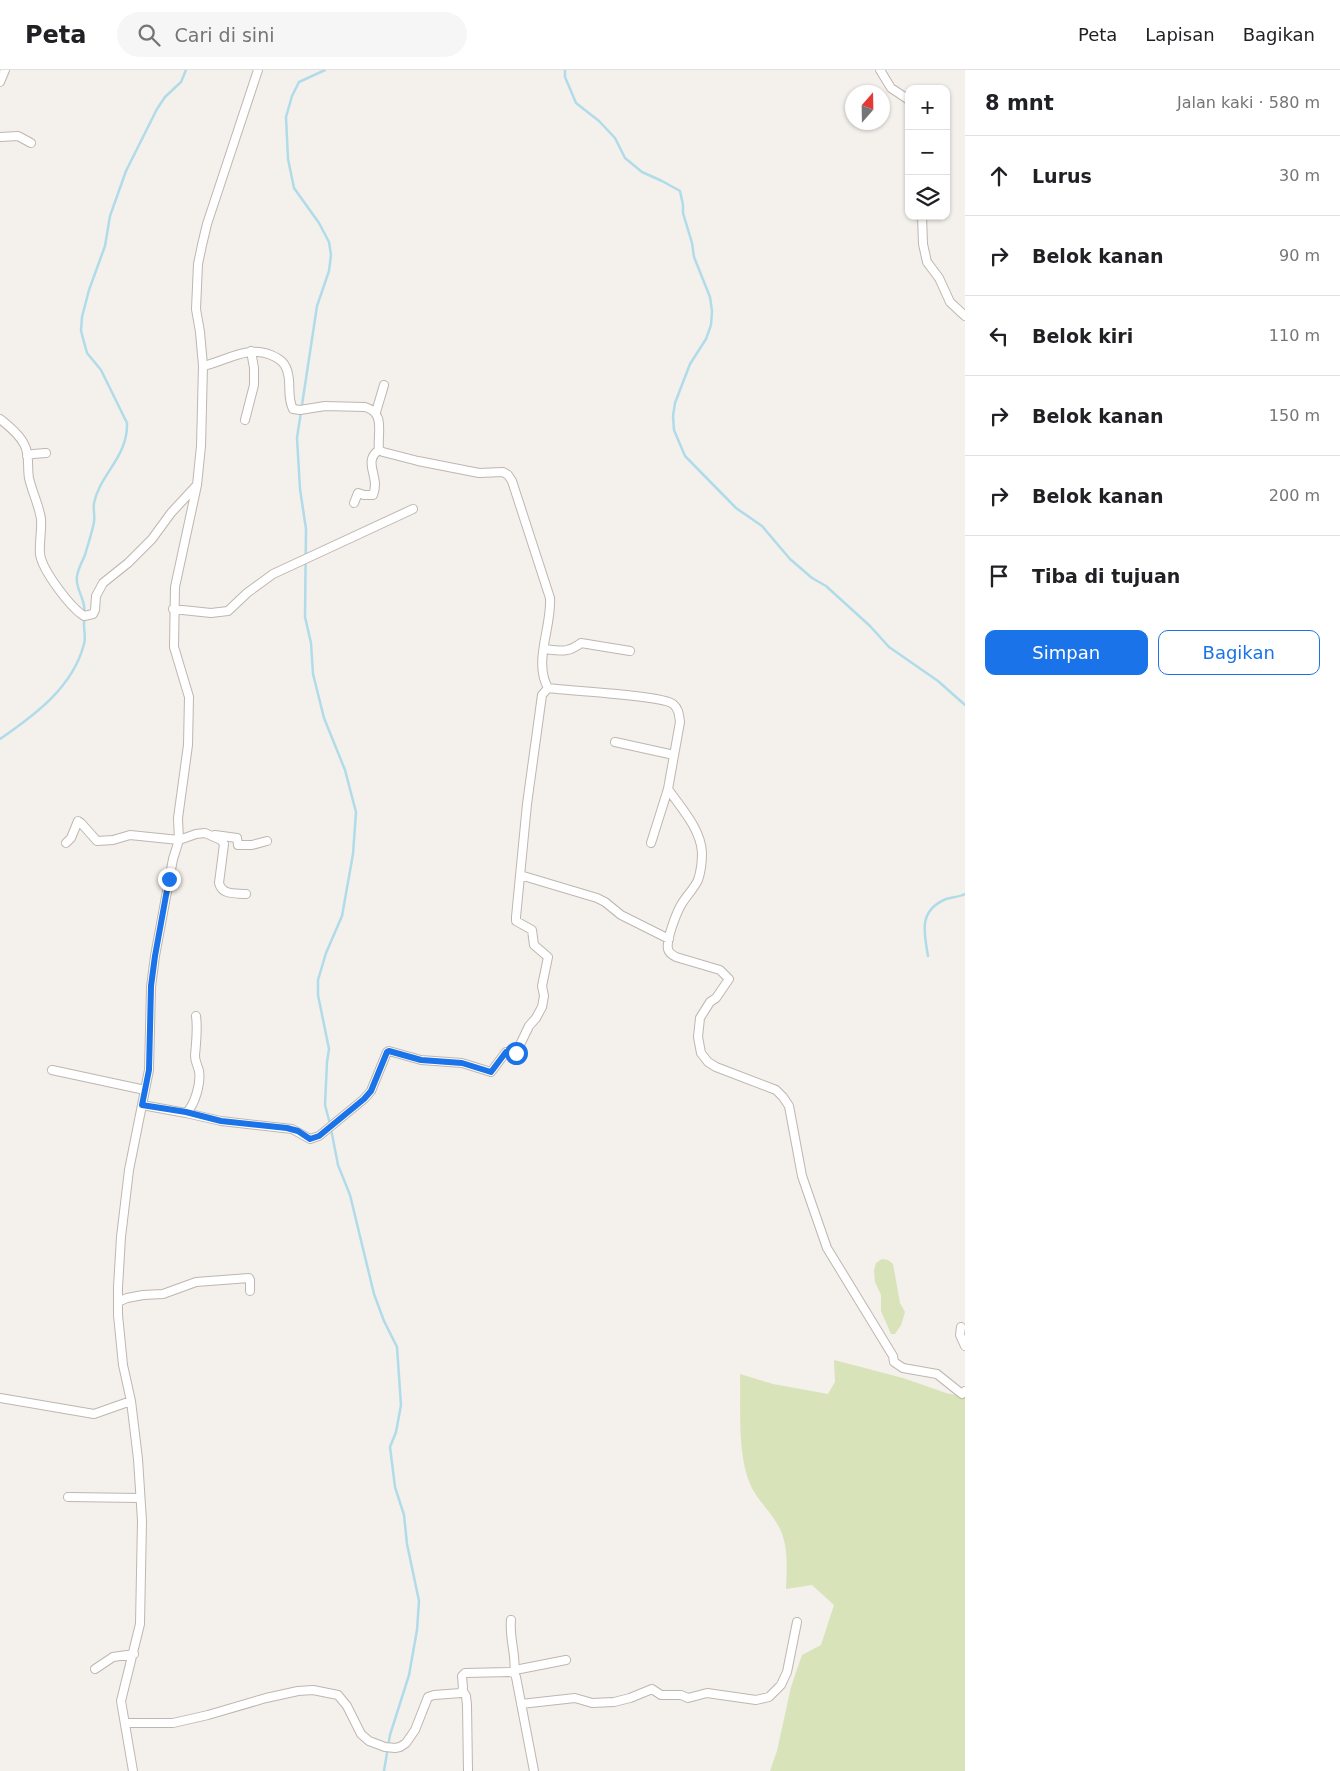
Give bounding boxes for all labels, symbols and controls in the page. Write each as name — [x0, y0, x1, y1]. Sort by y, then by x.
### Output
search box — [117, 12, 467, 57]
text: Peta — [25, 21, 87, 49]
icon: search — [135, 21, 163, 49]
text: Cari di sini — [175, 24, 274, 46]
text: Peta — [1078, 24, 1117, 45]
text: Lapisan — [1145, 24, 1215, 45]
text: Bagikan — [1243, 24, 1315, 45]
north arrow — [845, 85, 890, 130]
map controls — [905, 85, 950, 220]
button: + — [905, 85, 950, 130]
text: 8 mnt — [985, 91, 1054, 115]
text: Jalan kaki · 580 m — [1177, 93, 1320, 112]
button: − — [905, 130, 950, 175]
icon: ahead — [985, 162, 1013, 190]
text: Lurus — [1032, 165, 1092, 187]
text: 30 m — [1279, 166, 1320, 185]
button: layers — [905, 175, 950, 220]
icon: right — [985, 242, 1013, 270]
text: Belok kanan — [1032, 245, 1164, 267]
text: 90 m — [1279, 246, 1320, 265]
icon: left — [985, 322, 1013, 350]
text: Belok kiri — [1032, 325, 1133, 347]
text: 110 m — [1269, 326, 1320, 345]
icon: right — [985, 402, 1013, 430]
text: Belok kanan — [1032, 405, 1164, 427]
text: 150 m — [1269, 406, 1320, 425]
icon: right — [985, 482, 1013, 510]
text: Belok kanan — [1032, 485, 1164, 507]
text: 200 m — [1269, 486, 1320, 505]
icon: arrive — [985, 562, 1013, 590]
text: Tiba di tujuan — [1032, 565, 1180, 587]
button: Simpan — [985, 630, 1148, 675]
button: Bagikan — [1158, 630, 1320, 675]
route end — [158, 868, 181, 891]
route start — [505, 1042, 528, 1065]

